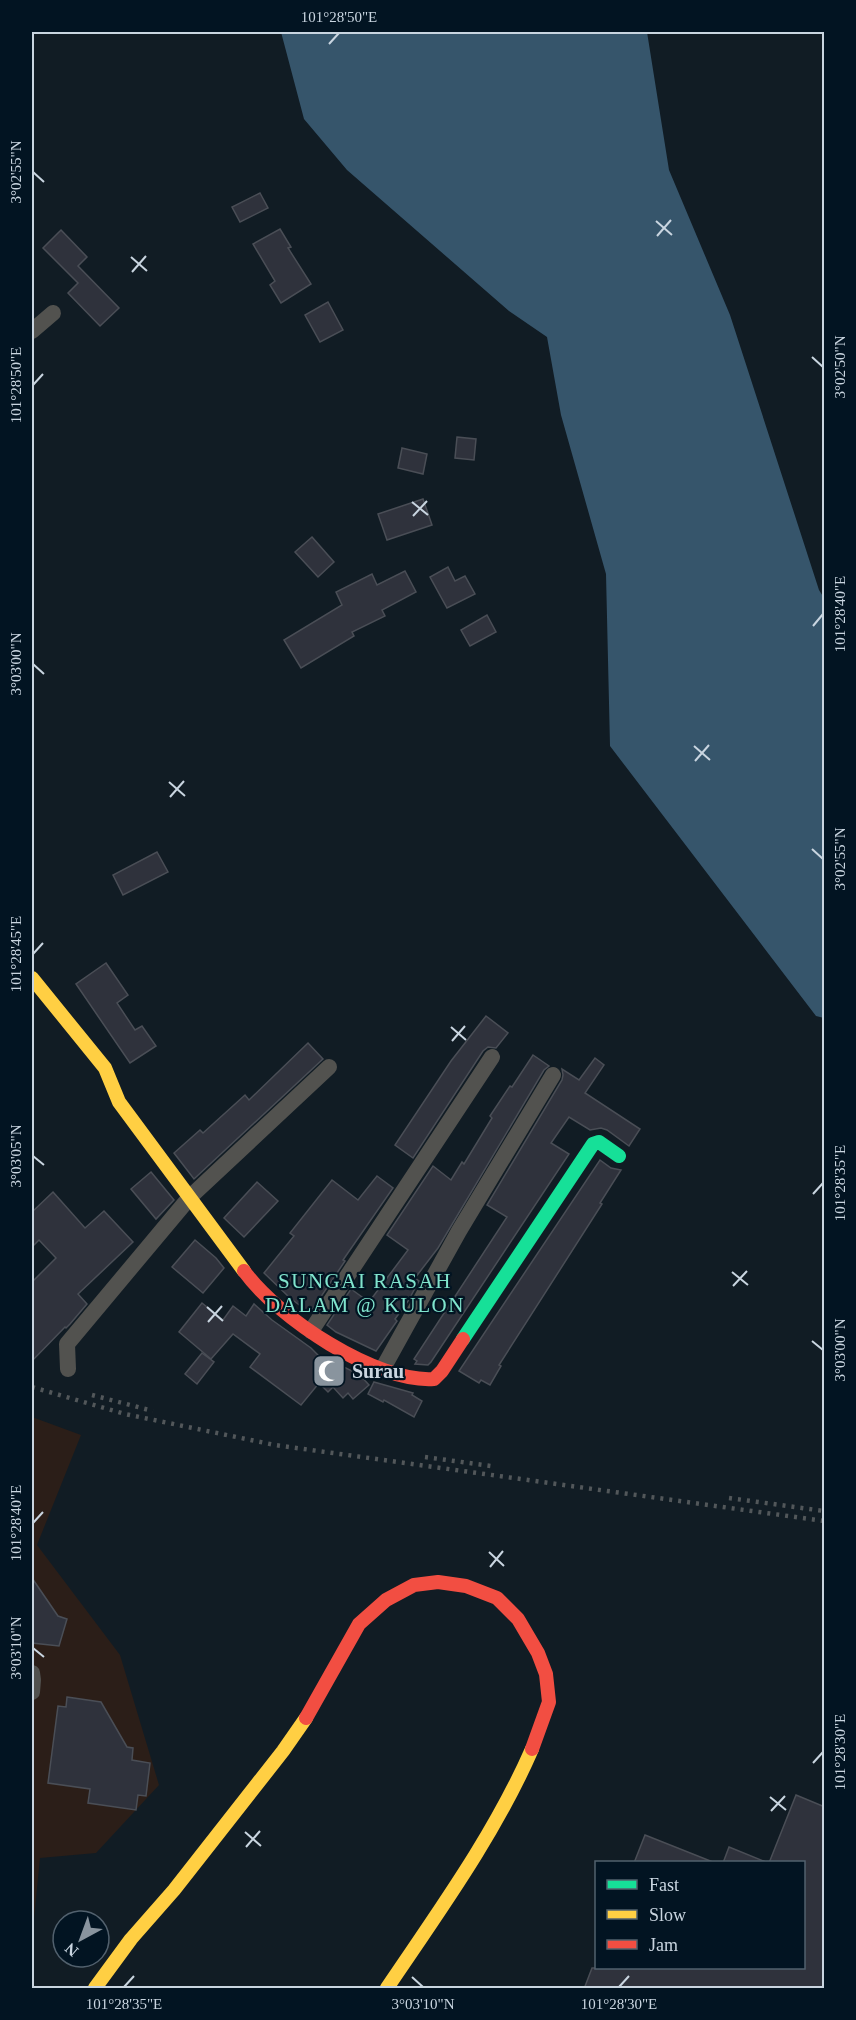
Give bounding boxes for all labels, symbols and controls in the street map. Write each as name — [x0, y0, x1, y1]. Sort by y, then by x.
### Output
text: 101°28'50"E — [301, 9, 377, 25]
text: 3°02'55"N — [8, 140, 24, 204]
text: 3°02'50"N — [832, 335, 848, 399]
text: 101°28'50"E — [8, 347, 24, 423]
text: 101°28'40"E — [832, 576, 848, 652]
text: 3°03'00"N — [8, 632, 24, 696]
text: 3°02'55"N — [832, 827, 848, 891]
text: 101°28'45"E — [8, 916, 24, 992]
text: 3°03'05"N — [8, 1124, 24, 1188]
text: 101°28'35"E — [832, 1145, 848, 1221]
district label: SUNGAI RASAH DALAM @ KULON — [265, 1269, 465, 1317]
text: 3°03'00"N — [832, 1318, 848, 1382]
mosque icon: Surau — [311, 1353, 347, 1389]
place label: Surau — [352, 1360, 404, 1382]
text: 101°28'40"E — [8, 1485, 24, 1561]
text: 3°03'10"N — [8, 1616, 24, 1680]
text: 101°28'30"E — [832, 1714, 848, 1790]
legend — [595, 1861, 805, 1969]
text: Fast — [649, 1875, 679, 1895]
text: Slow — [649, 1905, 686, 1925]
north arrow — [51, 1909, 111, 1969]
text: Jam — [649, 1935, 678, 1955]
text: N — [61, 1939, 81, 1960]
text: 101°28'35"E — [86, 1996, 162, 2012]
text: 3°03'10"N — [391, 1996, 455, 2012]
text: 101°28'30"E — [581, 1996, 657, 2012]

